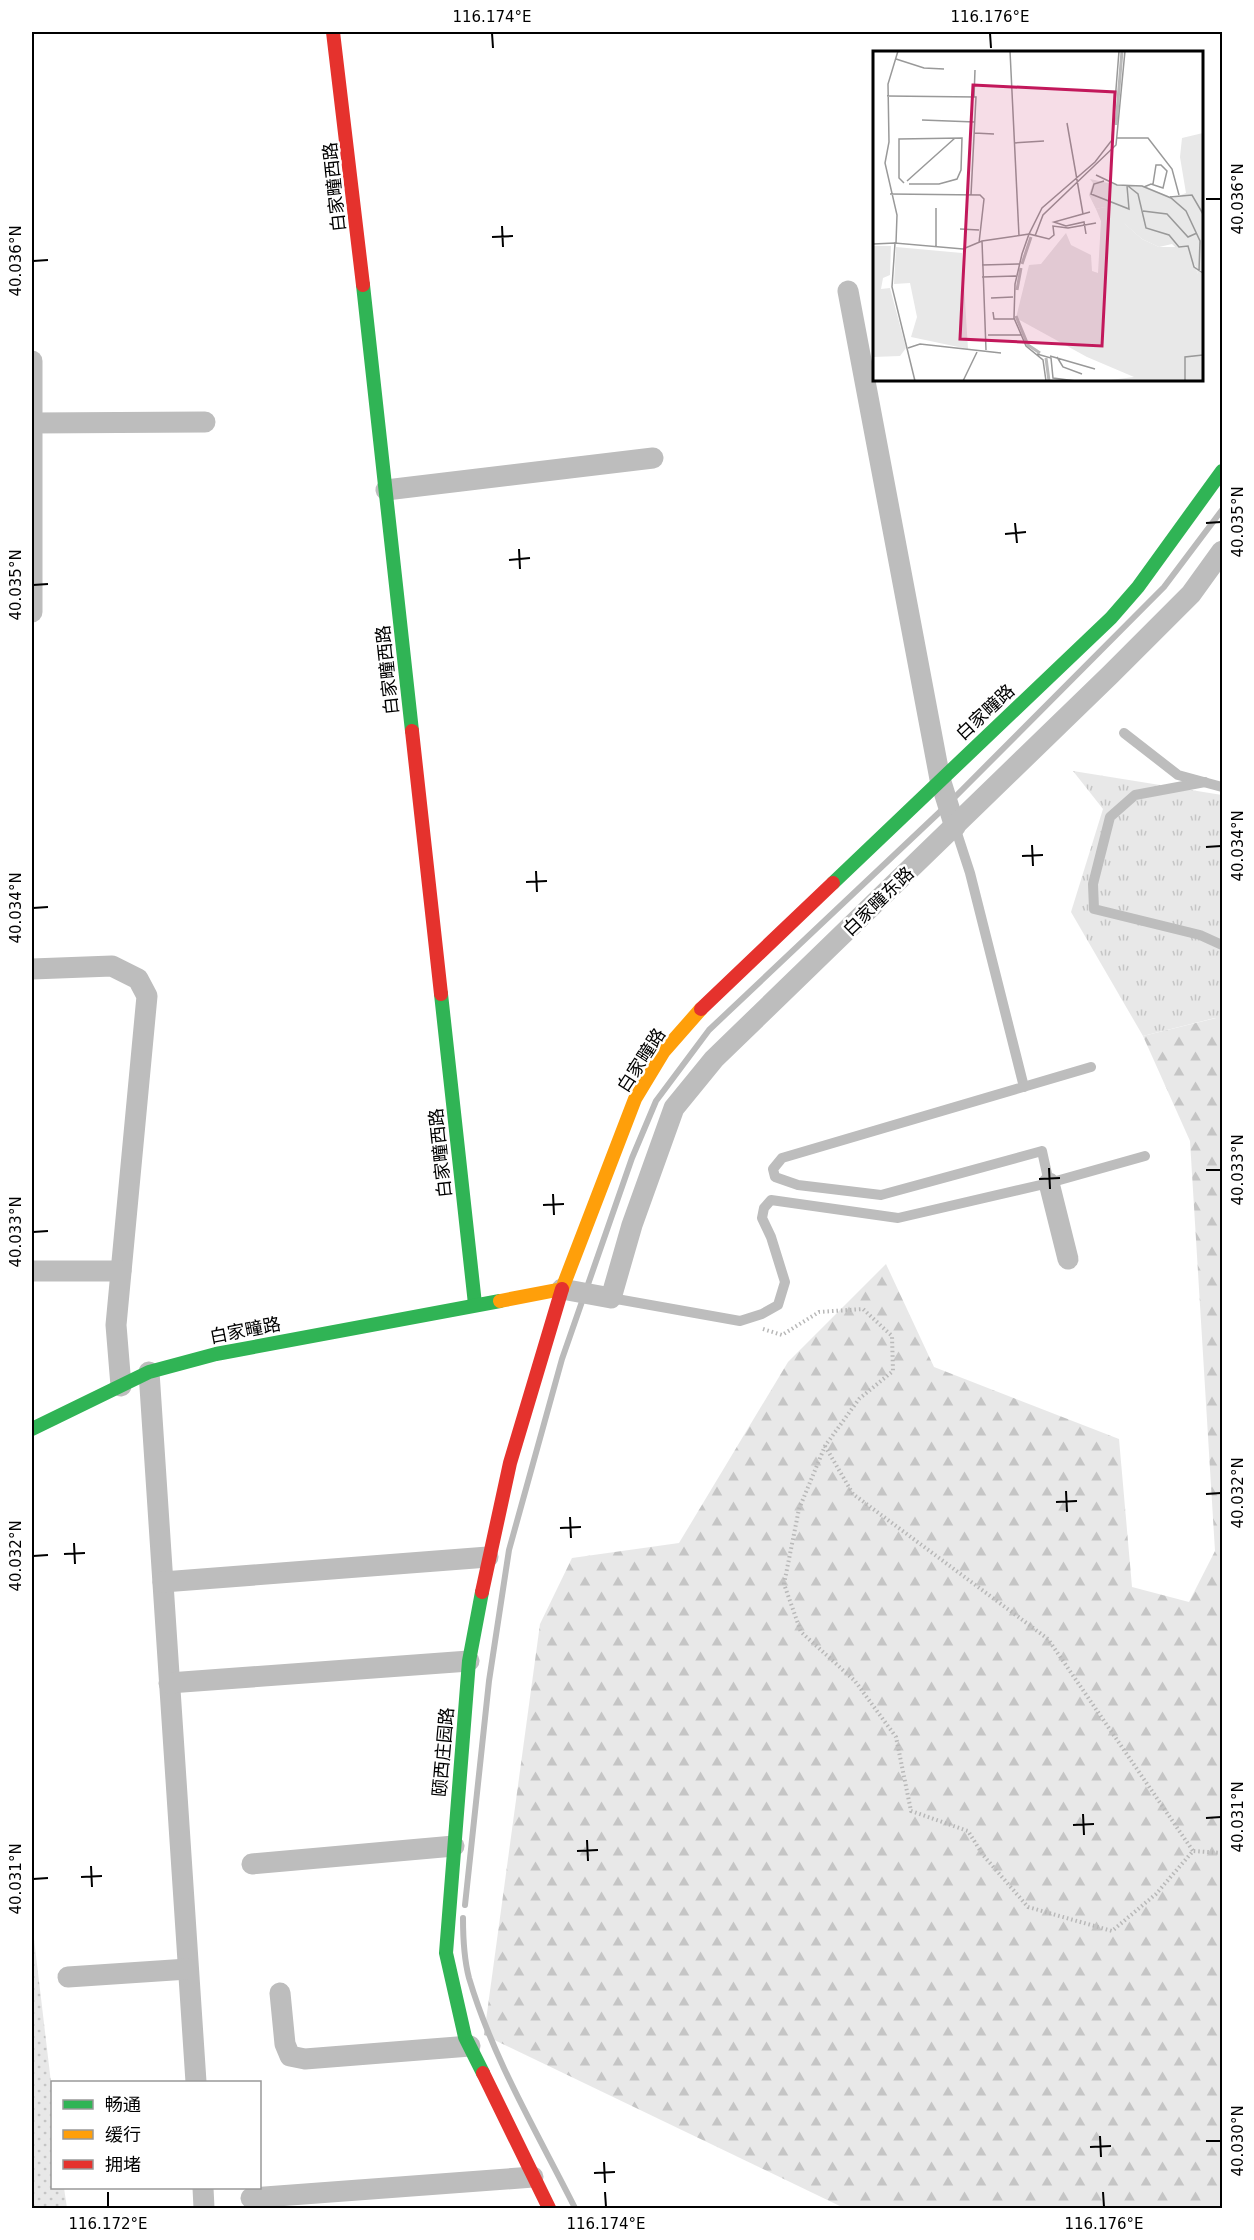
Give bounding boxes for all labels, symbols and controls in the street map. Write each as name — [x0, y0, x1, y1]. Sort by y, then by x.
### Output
text: 116.174°E — [452, 8, 532, 26]
text: 116.176°E — [950, 8, 1030, 26]
inset map — [873, 51, 1203, 381]
street label: 白家疃西路 — [319, 141, 349, 233]
text: 40.036°N — [1229, 163, 1247, 235]
text: 40.036°N — [7, 225, 25, 297]
text: 40.035°N — [1229, 486, 1247, 558]
text: 40.035°N — [7, 549, 25, 621]
street label: 白家疃西路 — [372, 624, 402, 716]
street label: 白家疃路 — [952, 680, 1018, 744]
text: 40.034°N — [1229, 810, 1247, 882]
street label: 白家疃东路 — [838, 862, 918, 940]
text: 40.034°N — [7, 872, 25, 944]
street label: 白家疃路 — [613, 1024, 669, 1096]
street label: 白家疃西路 — [425, 1107, 455, 1199]
text: 40.033°N — [1229, 1134, 1247, 1206]
text: 40.033°N — [7, 1196, 25, 1268]
street label: 白家疃路 — [208, 1313, 282, 1347]
text: 40.032°N — [1229, 1457, 1247, 1529]
text: 40.032°N — [7, 1520, 25, 1592]
street label: 颐西庄园路 — [429, 1706, 457, 1798]
text: 40.031°N — [1229, 1781, 1247, 1853]
text: 40.031°N — [7, 1843, 25, 1915]
legend — [51, 2081, 261, 2189]
text: 畅通 — [105, 2094, 141, 2115]
text: 40.030°N — [1229, 2105, 1247, 2177]
text: 缓行 — [105, 2124, 141, 2145]
text: 拥堵 — [105, 2154, 141, 2175]
text: 116.172°E — [68, 2215, 148, 2233]
text: 116.174°E — [566, 2215, 646, 2233]
text: 116.176°E — [1064, 2215, 1144, 2233]

